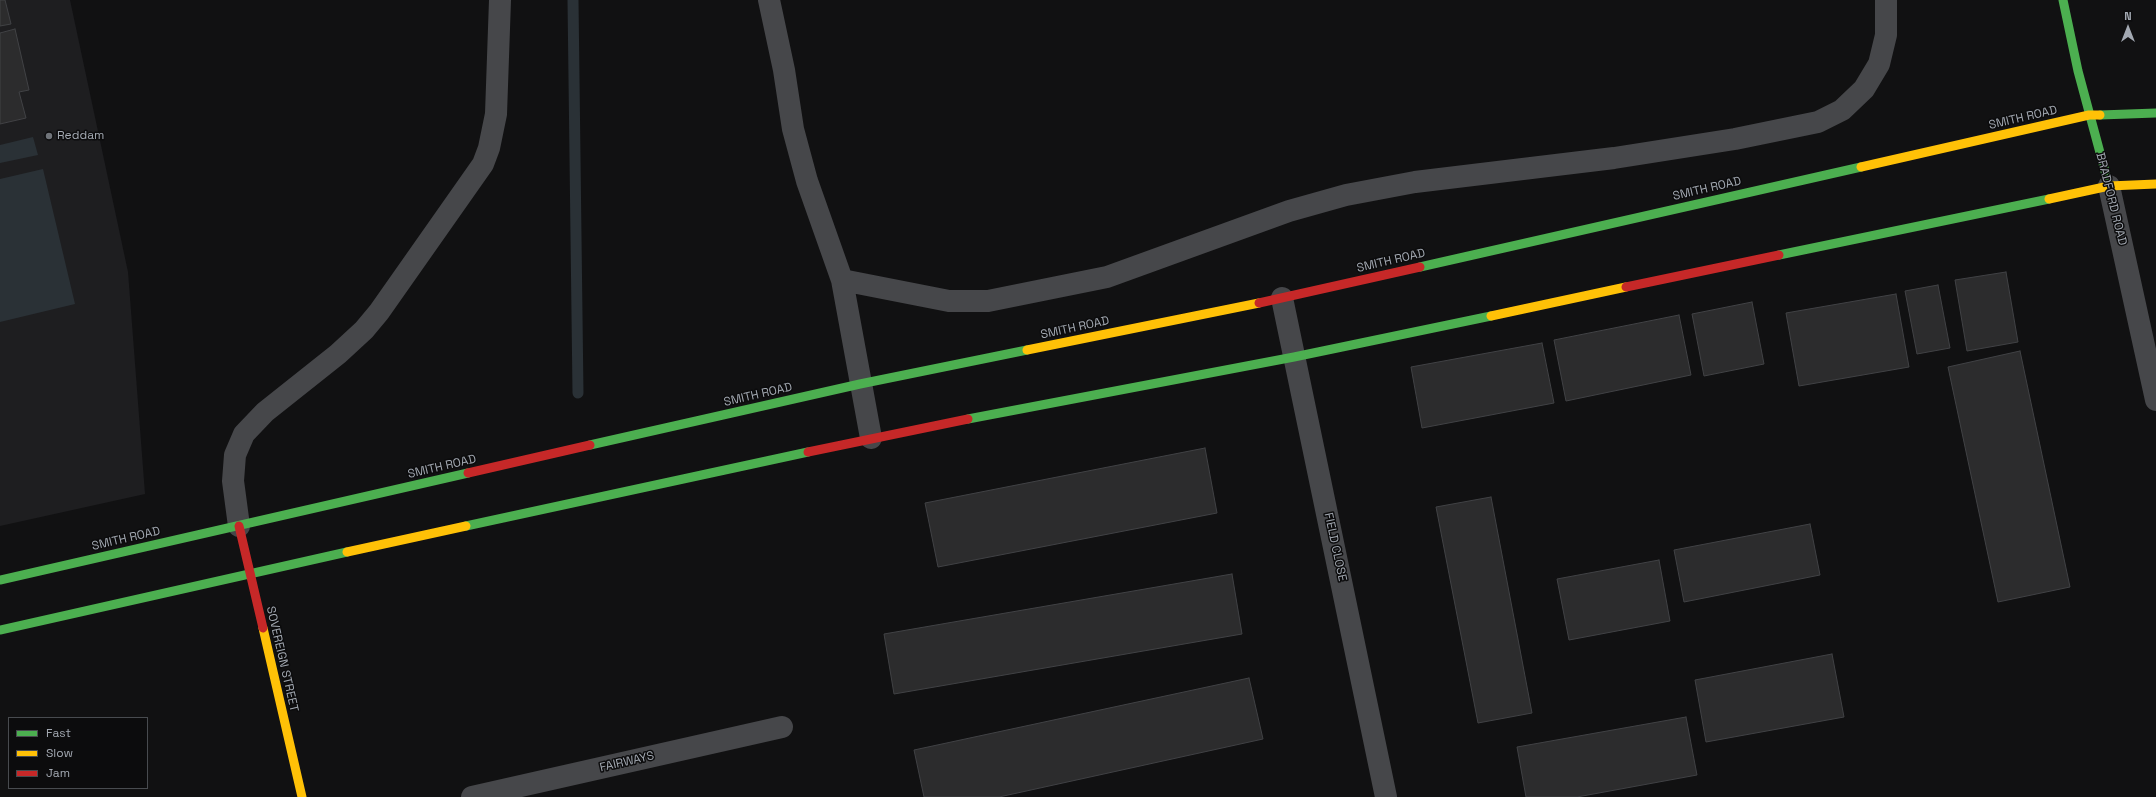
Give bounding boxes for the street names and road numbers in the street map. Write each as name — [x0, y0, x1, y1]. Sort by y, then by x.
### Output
street label: SMITH ROAD — [1987, 103, 2059, 133]
street label: BRADFORD ROAD — [2093, 151, 2129, 247]
street label: SMITH ROAD — [1671, 174, 1743, 204]
street label: SMITH ROAD — [1355, 246, 1427, 276]
street label: SMITH ROAD — [1039, 314, 1111, 342]
street label: SMITH ROAD — [722, 380, 794, 410]
street label: SMITH ROAD — [406, 452, 478, 482]
street label: FIELD CLOSE — [1321, 511, 1349, 583]
street label: SMITH ROAD — [90, 524, 162, 554]
street label: SOVEREIGN STREET — [263, 605, 301, 713]
street label: FAIRWAYS — [598, 749, 656, 775]

